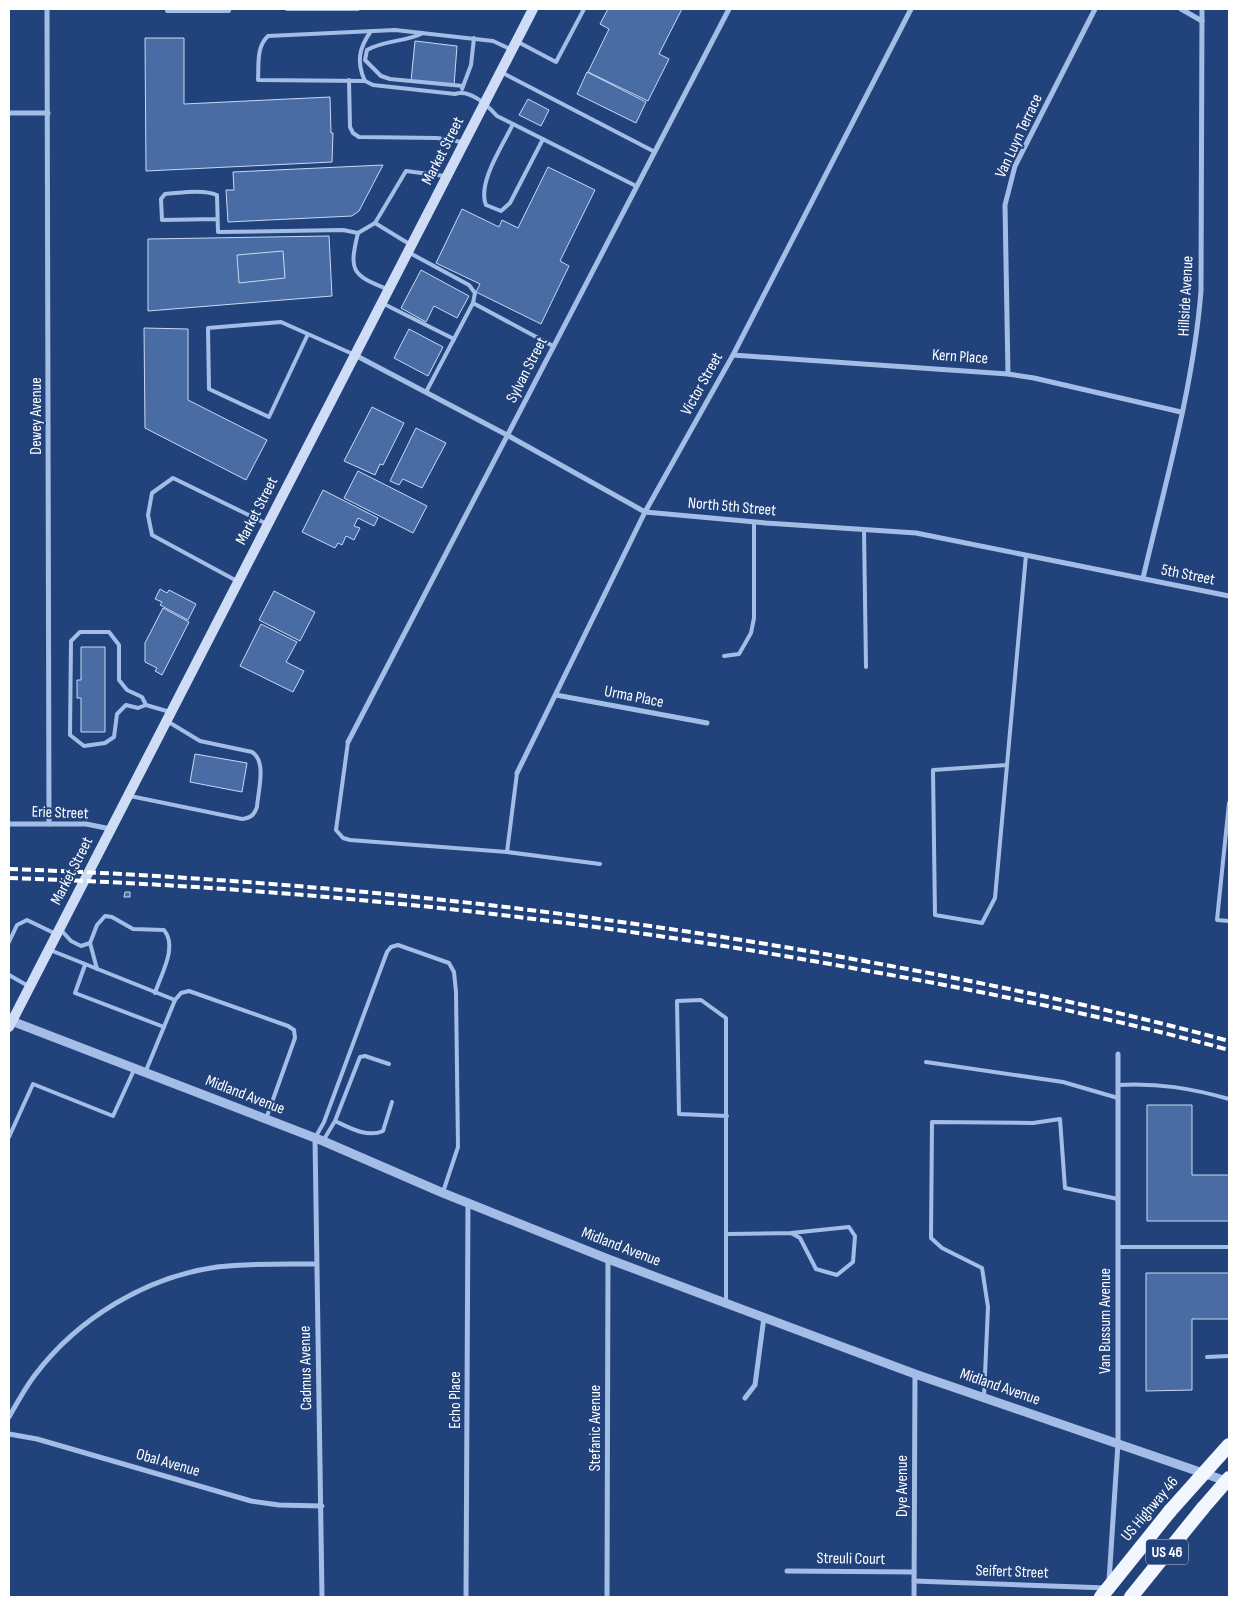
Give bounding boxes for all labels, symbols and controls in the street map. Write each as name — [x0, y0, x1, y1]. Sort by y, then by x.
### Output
street label: Van Luyn Terrace — [991, 91, 1047, 181]
street label: Market Street — [418, 114, 468, 188]
street label: Hillside Avenue — [1174, 255, 1198, 337]
street label: Sylvan Street — [502, 334, 552, 406]
street label: Kern Place — [931, 346, 989, 368]
street label: Victor Street — [677, 349, 727, 419]
street label: Dewey Avenue — [27, 377, 46, 455]
street label: Market Street — [232, 474, 282, 548]
street label: North 5th Street — [687, 494, 777, 520]
street label: 5th Street — [1159, 560, 1217, 590]
street label: Urma Place — [603, 682, 665, 712]
street label: Erie Street — [31, 803, 89, 823]
street label: Market Street — [47, 834, 97, 908]
street label: Midland Avenue — [203, 1071, 287, 1119]
street label: Midland Avenue — [579, 1223, 663, 1271]
street label: Van Bussum Avenue — [1096, 1268, 1115, 1374]
street label: Cadmus Avenue — [296, 1325, 316, 1411]
street label: Midland Avenue — [957, 1364, 1043, 1410]
street label: Echo Place — [446, 1371, 465, 1429]
street label: Stefanic Avenue — [586, 1385, 605, 1471]
street label: Obal Avenue — [134, 1445, 202, 1481]
street label: Dye Avenue — [893, 1455, 912, 1517]
street label: US Highway 46 — [1117, 1473, 1183, 1545]
road number: US 46 — [1146, 1540, 1188, 1564]
street label: Streuli Court — [817, 1549, 886, 1569]
street label: Seifert Street — [975, 1561, 1049, 1583]

